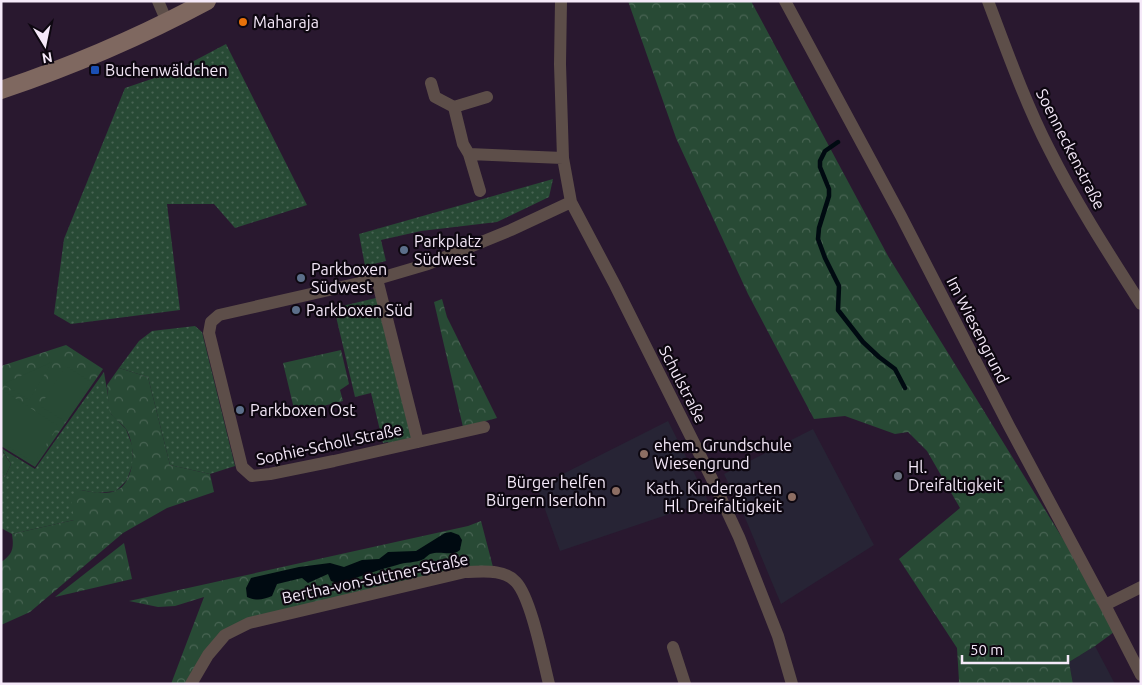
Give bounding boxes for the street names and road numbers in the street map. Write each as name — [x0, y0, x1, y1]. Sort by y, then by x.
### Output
street label: Soenneckenstraße — [1033, 86, 1109, 212]
street label: Im Wiesengrund — [943, 274, 1013, 386]
street label: Schulstraße — [656, 342, 710, 426]
street label: Sophie-Scholl-Straße — [255, 420, 403, 468]
street label: Bertha-von-Suttner-Straße — [280, 549, 470, 607]

